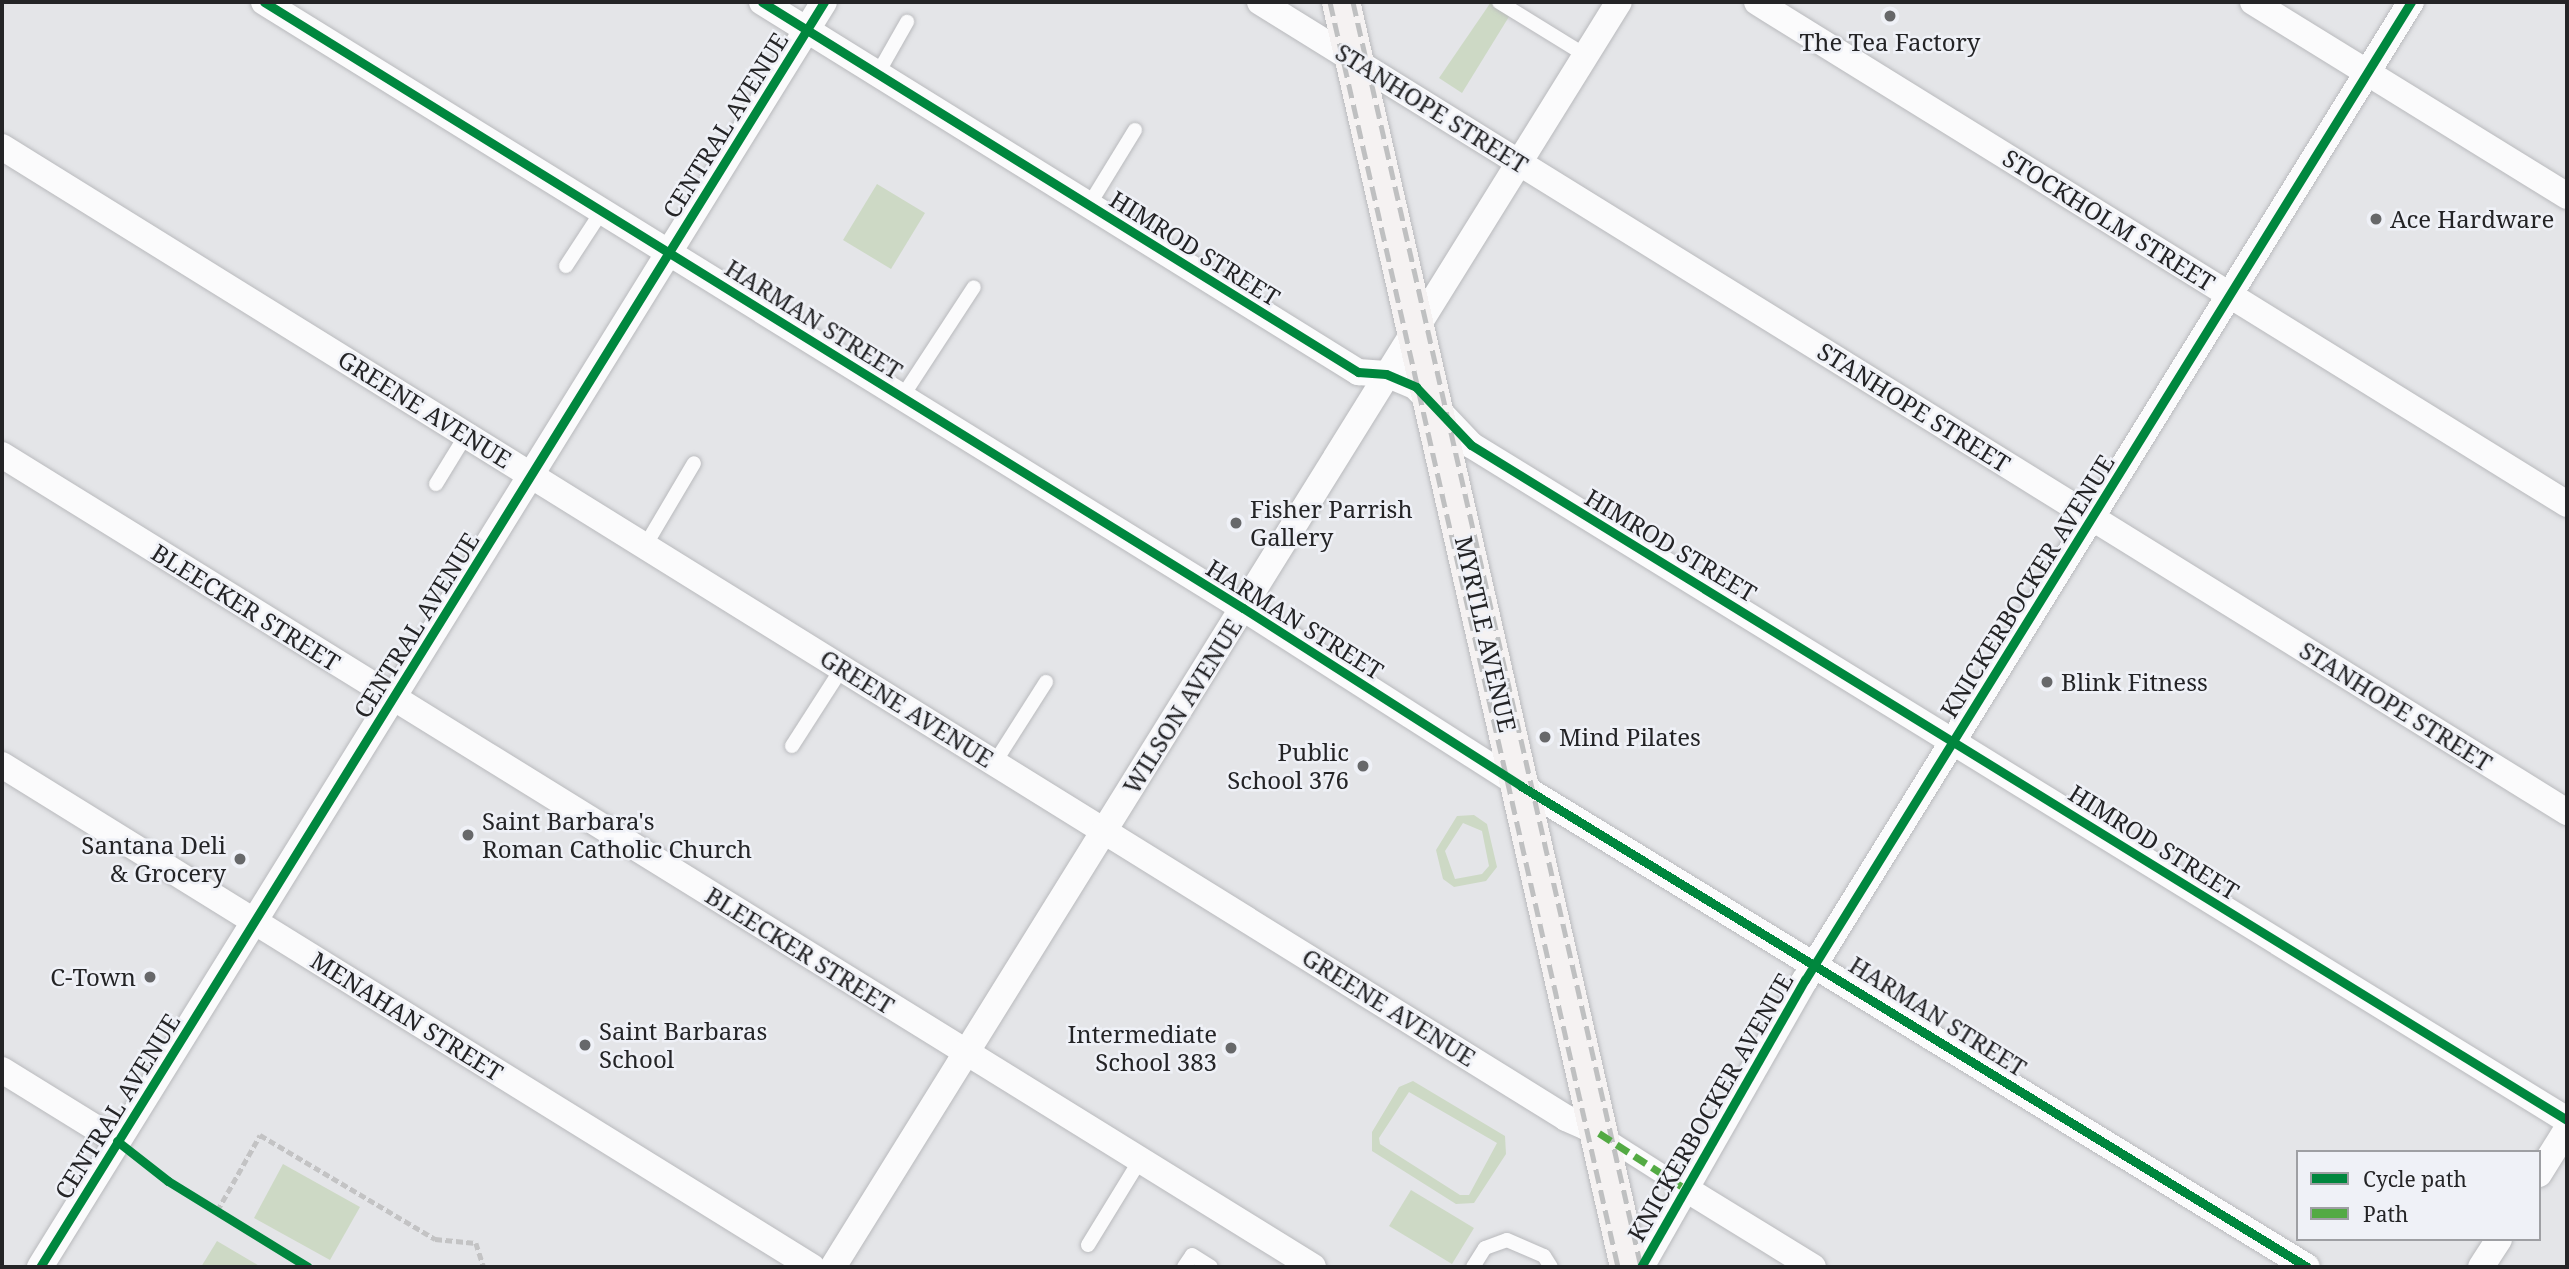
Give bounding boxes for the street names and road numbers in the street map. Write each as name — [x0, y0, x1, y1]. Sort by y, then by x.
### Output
street label: CENTRAL AVENUE — [656, 27, 794, 223]
street label: STANHOPE STREET — [1331, 37, 1533, 179]
street label: STOCKHOLM STREET — [1998, 143, 2220, 297]
street label: HIMROD STREET — [1105, 184, 1285, 312]
street label: HARMAN STREET — [720, 253, 908, 385]
street label: STANHOPE STREET — [1813, 336, 2015, 478]
street label: GREENE AVENUE — [333, 344, 517, 474]
street label: KNICKERBOCKER AVENUE — [1934, 449, 2120, 723]
street label: HIMROD STREET — [1580, 483, 1762, 607]
street label: CENTRAL AVENUE — [347, 527, 485, 723]
street label: MYRTLE AVENUE — [1449, 533, 1523, 735]
street label: BLEECKER STREET — [146, 537, 346, 677]
street label: HARMAN STREET — [1201, 553, 1389, 685]
street label: WILSON AVENUE — [1117, 613, 1247, 799]
street label: STANHOPE STREET — [2295, 635, 2497, 777]
street label: GREENE AVENUE — [815, 643, 999, 773]
street label: HIMROD STREET — [2064, 778, 2244, 906]
street label: BLEECKER STREET — [700, 880, 900, 1020]
street label: GREENE AVENUE — [1297, 942, 1481, 1072]
street label: MENAHAN STREET — [306, 945, 508, 1087]
street label: HARMAN STREET — [1844, 950, 2032, 1082]
street label: KNICKERBOCKER AVENUE — [1621, 968, 1799, 1246]
street label: CENTRAL AVENUE — [48, 1008, 186, 1204]

